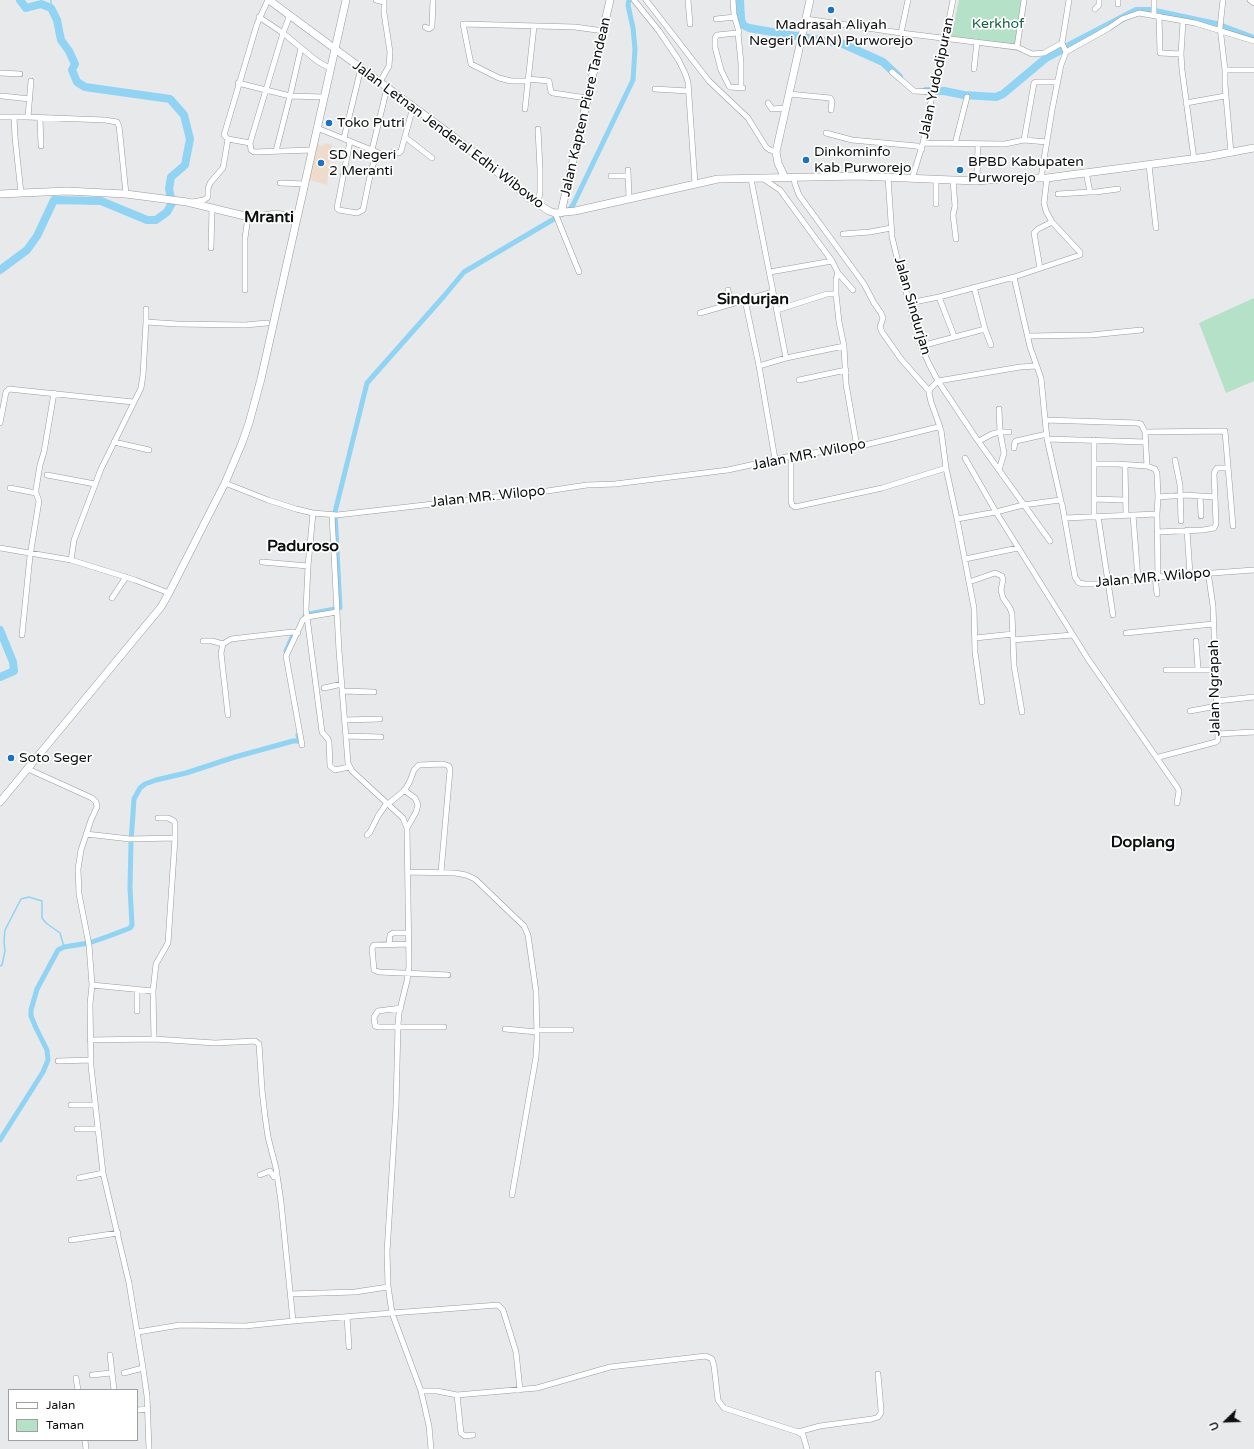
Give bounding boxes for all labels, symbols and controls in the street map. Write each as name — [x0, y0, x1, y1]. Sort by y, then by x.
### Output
marker: Madrasah Aliyah Negeri (MAN) Purworejo — [826, 5, 836, 15]
street label: Jalan Kapten Piere Tandean — [557, 16, 615, 198]
street label: Jalan Yudodipuran — [916, 16, 958, 140]
park label: Kerkhof — [972, 16, 1024, 32]
place label: Madrasah Aliyah Negeri (MAN) Purworejo — [749, 17, 913, 50]
street label: Jalan Letnan Jenderal Edhi Wibowo — [349, 57, 547, 213]
place label: Toko Putri — [337, 115, 405, 131]
marker: Toko Putri — [324, 118, 334, 128]
place label: Dinkominfo Kab Purworejo — [814, 144, 912, 176]
place label: SD Negeri 2 Meranti — [329, 147, 396, 180]
place label: BPBD Kabupaten Purworejo — [968, 154, 1084, 186]
marker: Dinkominfo Kab Purworejo — [801, 155, 811, 165]
marker: SD Negeri 2 Meranti — [316, 158, 326, 168]
marker: BPBD Kabupaten Purworejo — [955, 165, 965, 175]
district label: Mranti — [244, 208, 294, 228]
street label: Jalan Sindurjan — [890, 255, 934, 357]
district label: Sindurjan — [717, 290, 789, 310]
street label: Jalan MR. Wilopo — [751, 436, 867, 474]
street label: Jalan MR. Wilopo — [430, 483, 546, 511]
district label: Paduroso — [267, 537, 339, 557]
street label: Jalan MR. Wilopo — [1095, 565, 1211, 591]
street label: Jalan Ngrapah — [1206, 640, 1224, 736]
place label: Soto Seger — [19, 750, 92, 766]
marker: Soto Seger — [6, 753, 16, 763]
district label: Doplang — [1111, 833, 1175, 853]
legend — [8, 1389, 138, 1441]
text: Jalan — [46, 1398, 75, 1412]
north arrow — [1206, 1401, 1246, 1441]
text: Taman — [46, 1418, 84, 1432]
text: U — [1207, 1420, 1222, 1432]

